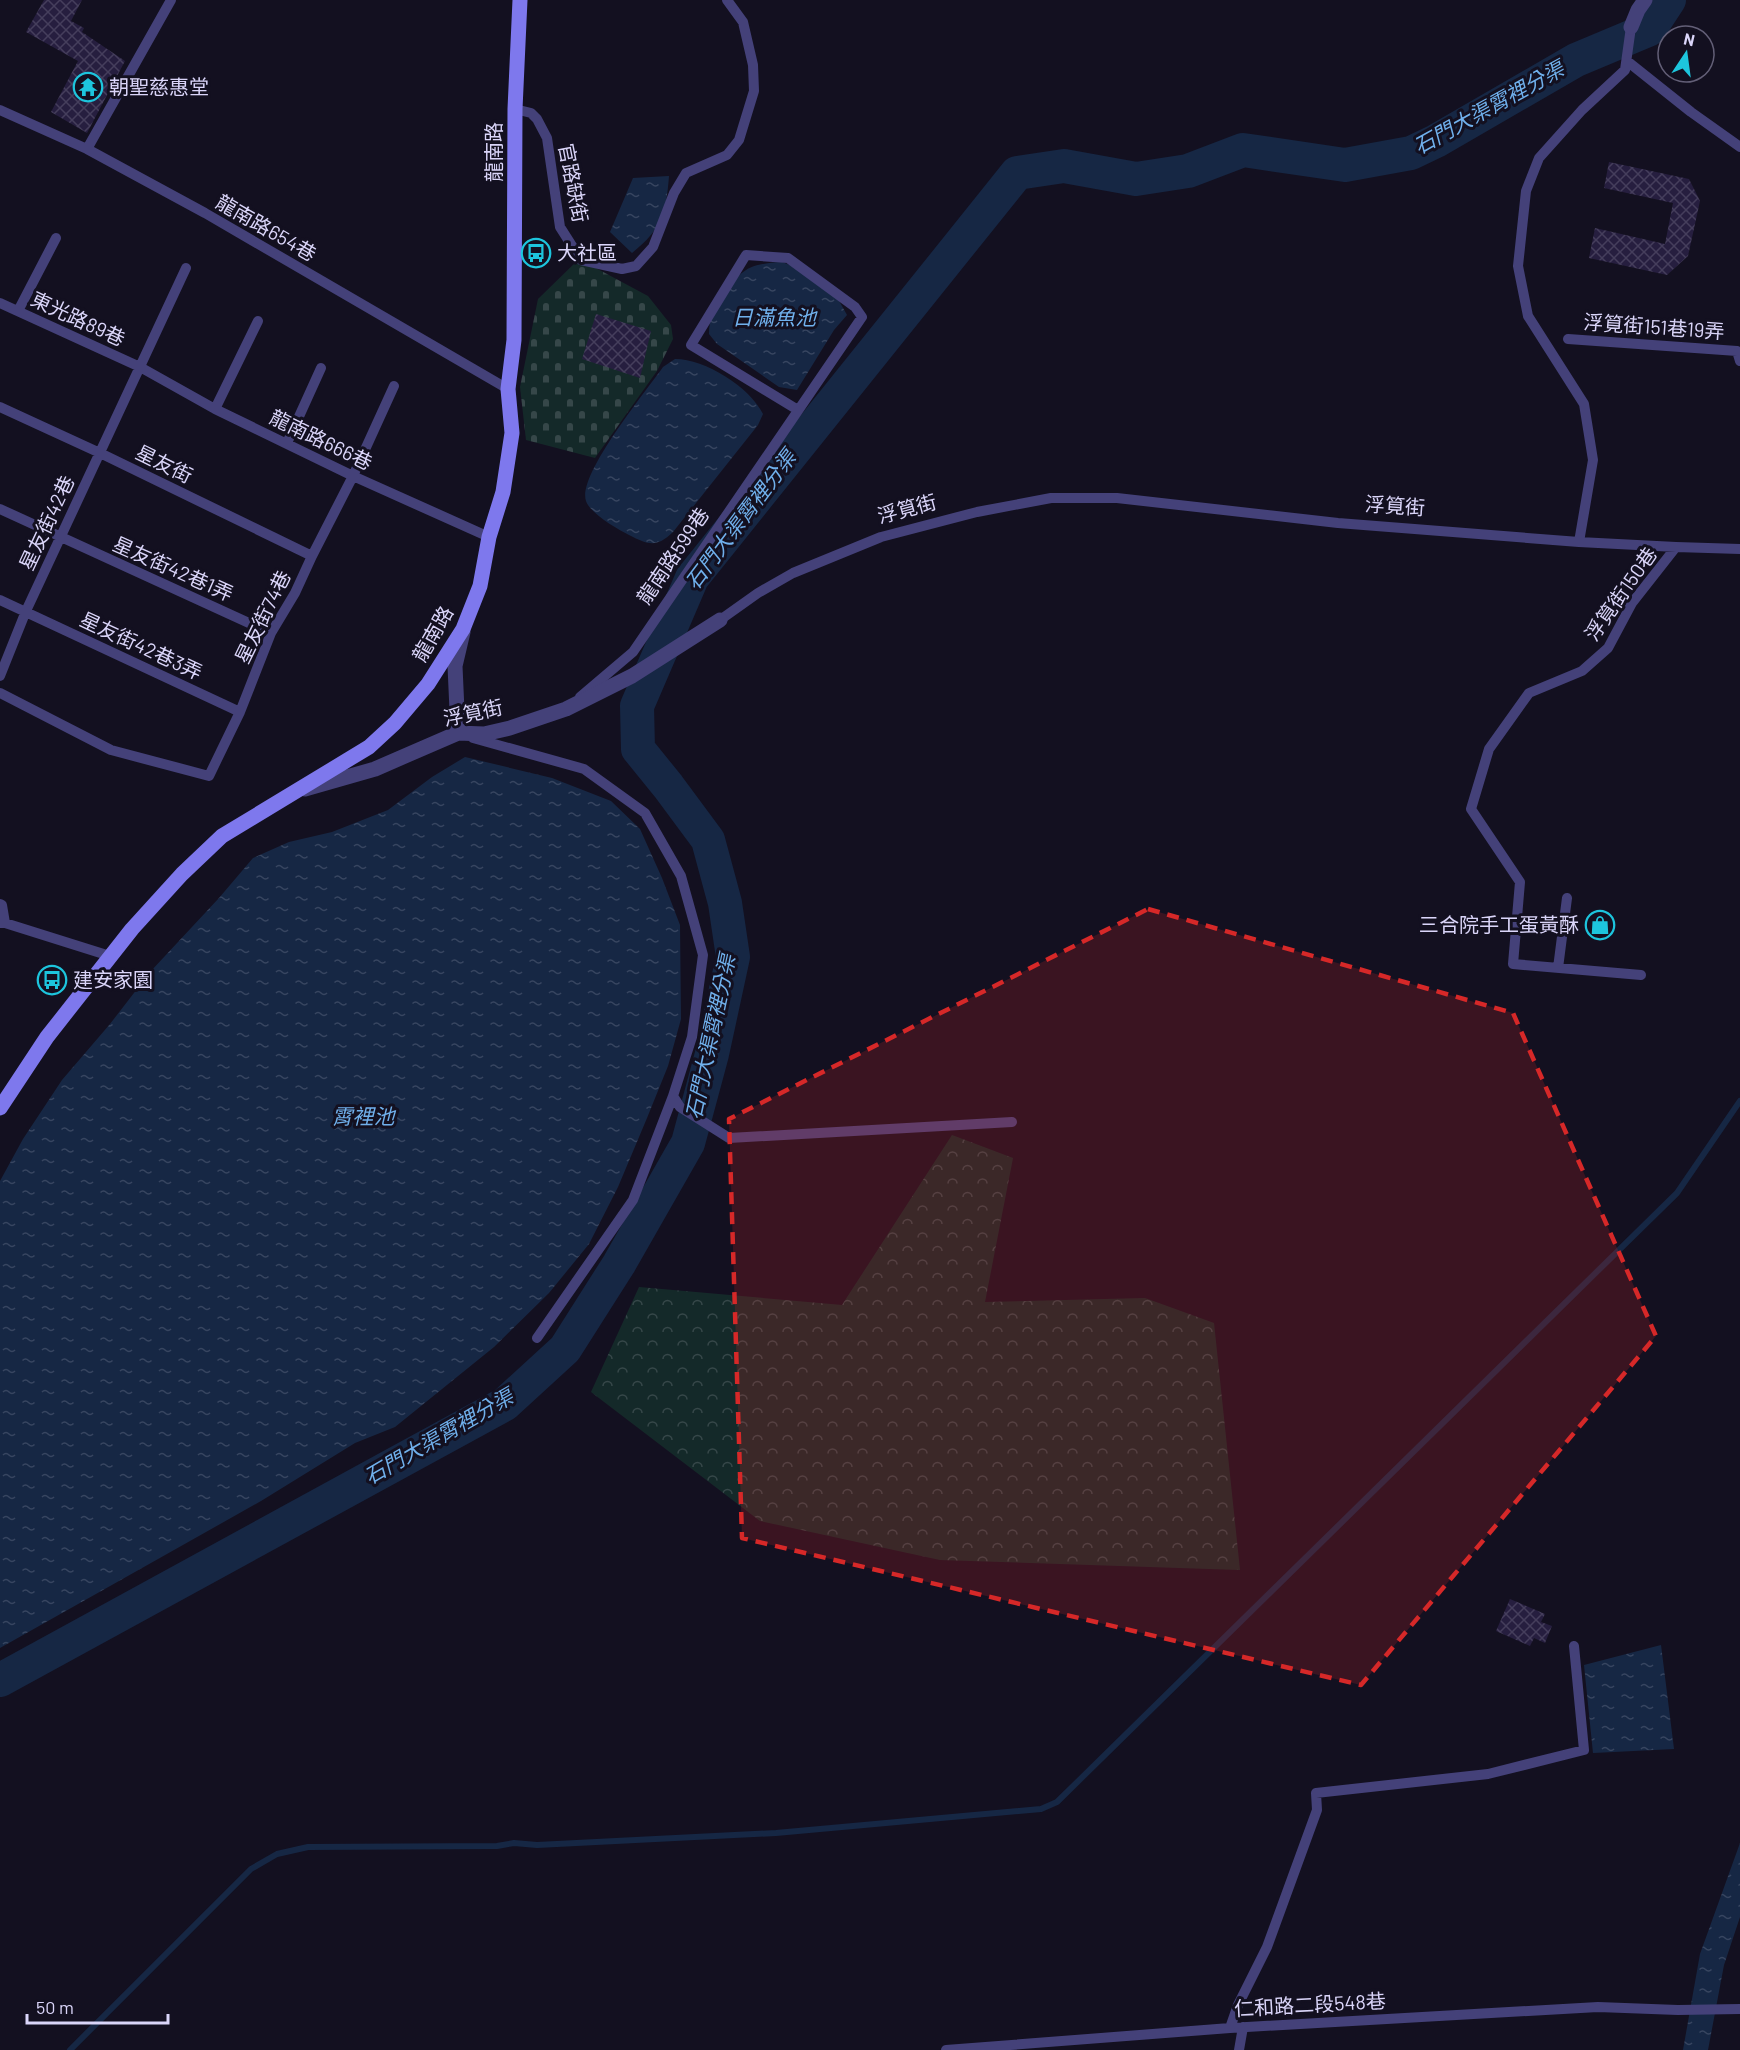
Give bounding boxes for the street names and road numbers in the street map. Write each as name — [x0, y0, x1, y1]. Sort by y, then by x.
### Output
street label: 龍南路 — [481, 122, 505, 182]
street label: 官路缺街 — [555, 141, 593, 224]
street label: 龍南路654巷 — [212, 189, 321, 265]
street label: 東光路89巷 — [28, 286, 129, 350]
street label: 浮筧街151巷19弄 — [1583, 309, 1725, 343]
street label: 龍南路666巷 — [266, 404, 377, 474]
street label: 星友街 — [132, 439, 197, 487]
street label: 星友街42巷 — [14, 471, 78, 574]
street label: 浮筧街 — [875, 489, 939, 527]
street label: 浮筧街 — [1364, 491, 1426, 519]
street label: 龍南路599巷 — [631, 503, 713, 608]
street label: 星友街42巷1弄 — [110, 531, 237, 605]
street label: 浮筧街150巷 — [1579, 542, 1661, 645]
street label: 星友街74巷 — [229, 566, 295, 667]
street label: 龍南路 — [407, 602, 458, 665]
street label: 星友街42巷3弄 — [77, 606, 206, 684]
street label: 浮筧街 — [441, 694, 505, 730]
street label: 仁和路二段548巷 — [1234, 1988, 1386, 2020]

